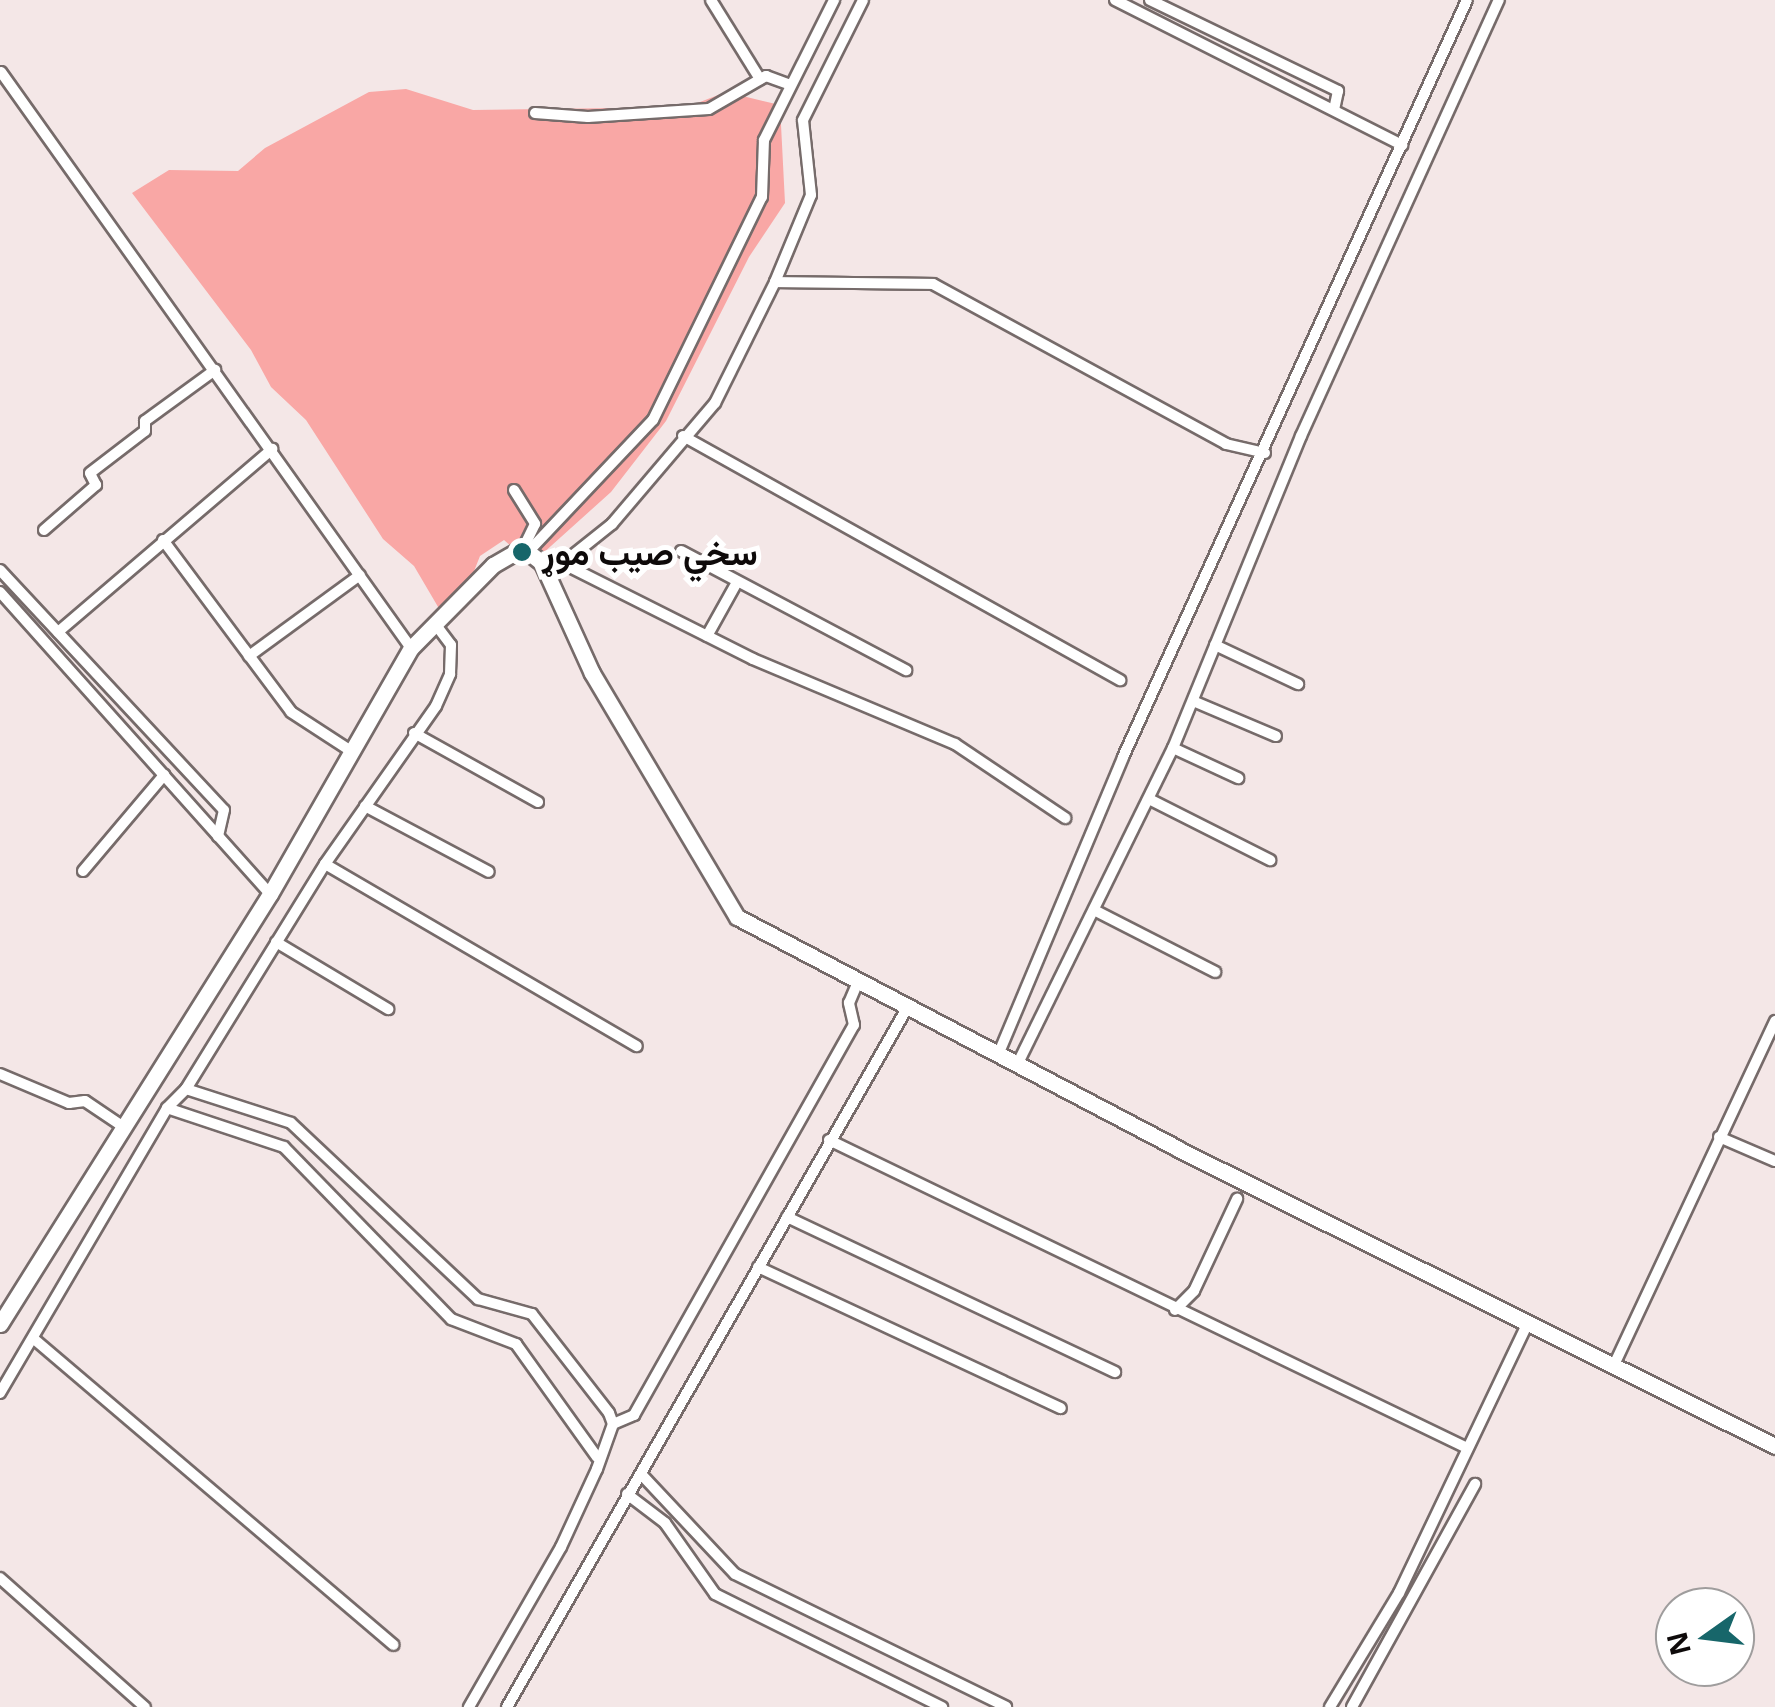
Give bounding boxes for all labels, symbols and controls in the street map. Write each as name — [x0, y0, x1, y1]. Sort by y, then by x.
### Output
place label: سخي صیب موړ — [542, 531, 758, 573]
marker: سخي صیب موړ — [511, 541, 533, 563]
north arrow — [1655, 1587, 1755, 1687]
text: N — [1657, 1628, 1699, 1659]

